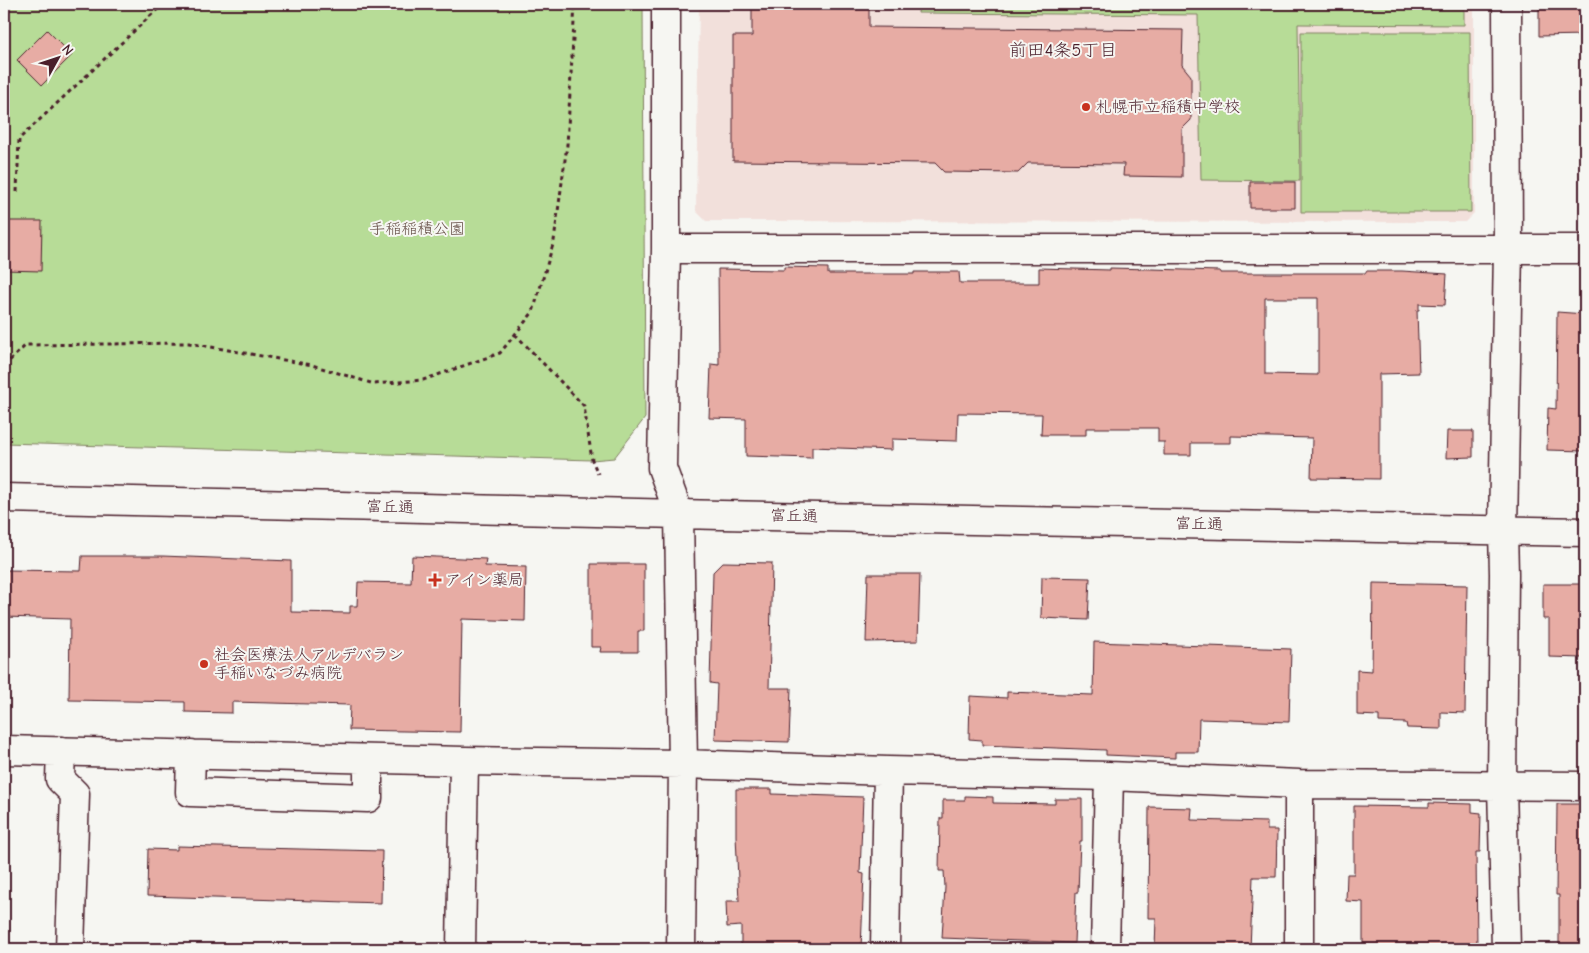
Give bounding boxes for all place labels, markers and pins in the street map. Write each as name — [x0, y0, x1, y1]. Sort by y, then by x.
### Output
place label: 札幌市立稲積中学校 — [1096, 98, 1240, 116]
marker: 札幌市立稲積中学校 — [1080, 101, 1092, 113]
place label: アイン薬局 — [445, 571, 524, 589]
marker: アイン薬局 — [429, 574, 441, 586]
place label: 社会医療法人アルデバラン 手稲いなづみ病院 — [214, 646, 404, 682]
marker: 社会医療法人アルデバラン 手稲いなづみ病院 — [198, 658, 210, 670]

